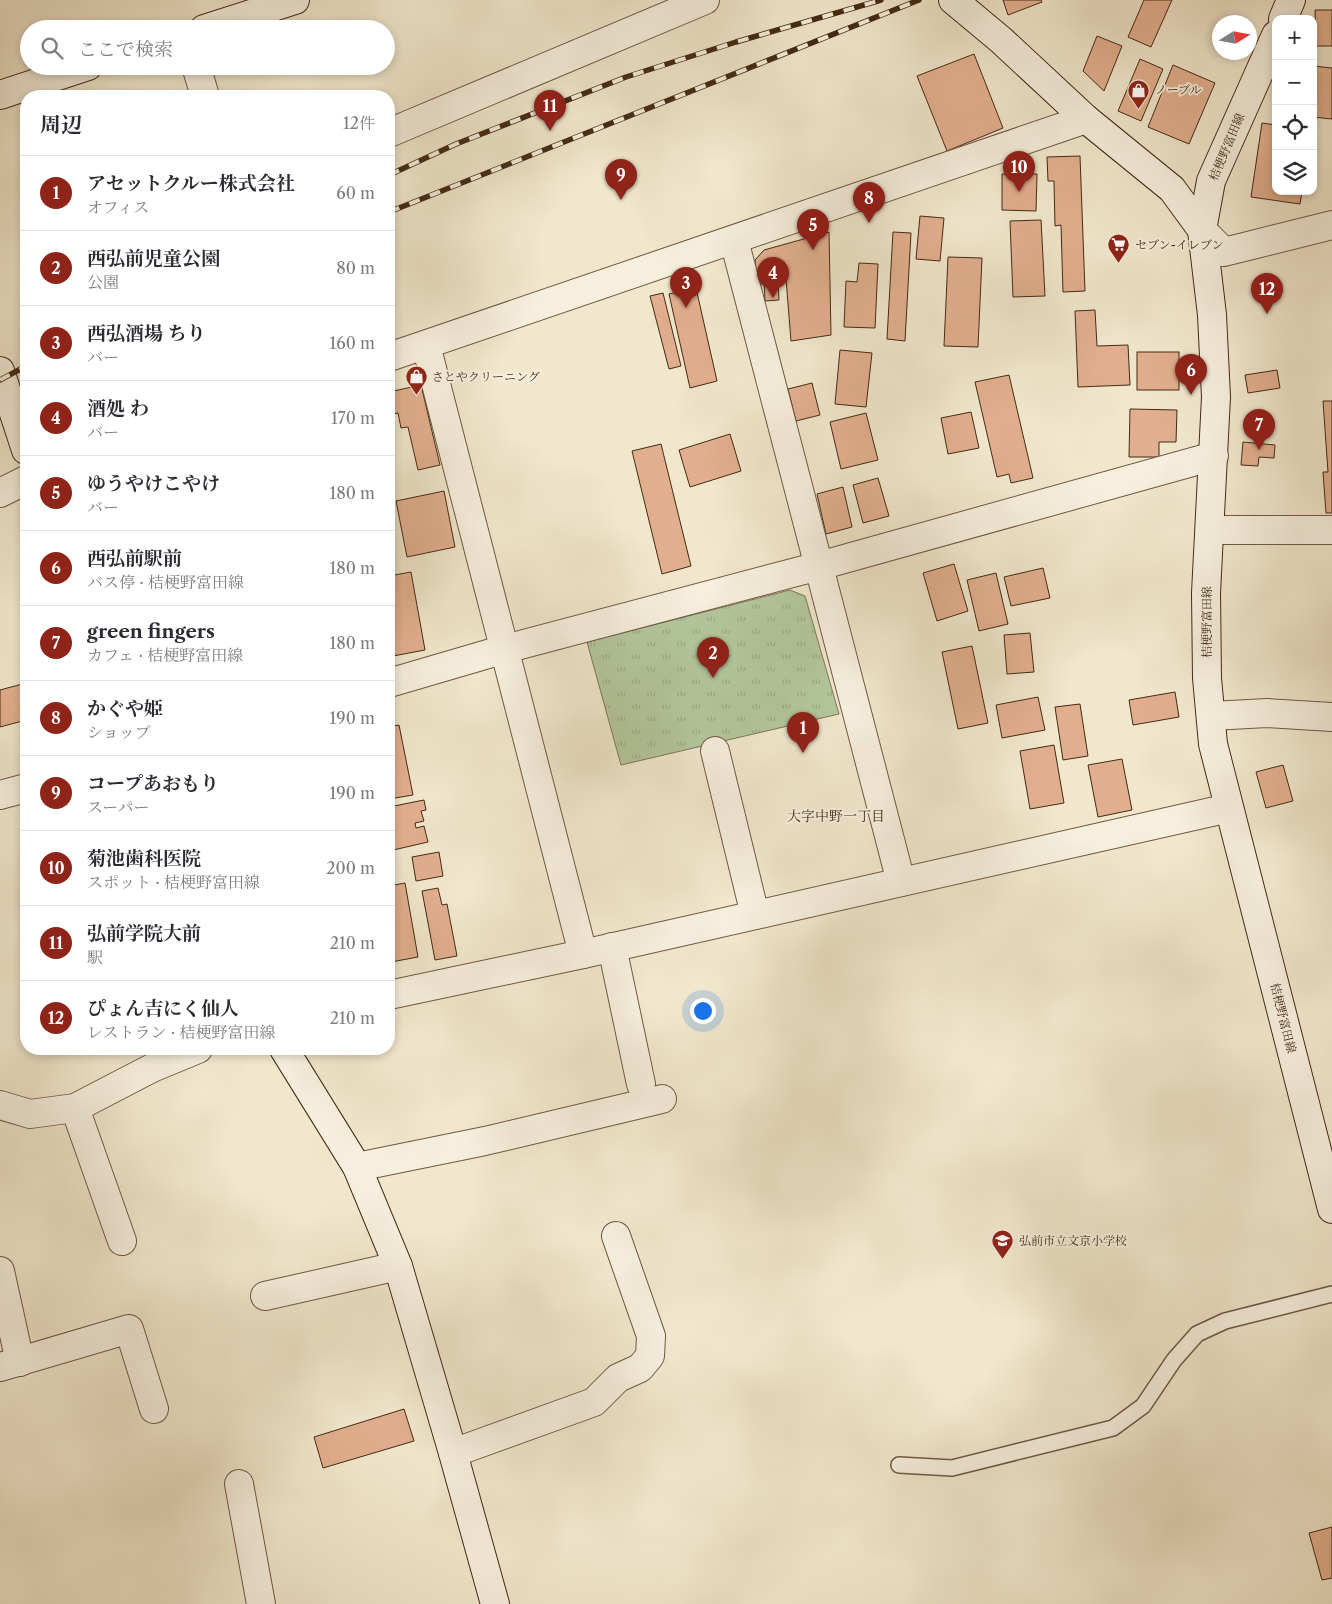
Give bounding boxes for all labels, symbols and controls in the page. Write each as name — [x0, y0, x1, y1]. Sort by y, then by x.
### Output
north arrow — [1212, 15, 1257, 60]
map controls — [1272, 15, 1317, 195]
button: + — [1272, 15, 1317, 60]
search box — [20, 20, 395, 75]
icon: search — [38, 34, 66, 62]
text: ここで検索 — [78, 38, 173, 61]
button: − — [1272, 60, 1317, 105]
shop icon: ノーブル — [1127, 78, 1151, 109]
place label: ノーブル — [1155, 82, 1202, 97]
pin: 11 — [534, 90, 566, 131]
button: locate — [1272, 105, 1317, 150]
street label: 桔梗野富田線 — [1206, 111, 1248, 183]
text: 周辺 — [40, 112, 82, 137]
text: 12件 — [343, 113, 375, 133]
button: layers — [1272, 150, 1317, 195]
pin: 10 — [1003, 151, 1035, 192]
pin: 9 — [605, 159, 637, 200]
text: アセットクルー株式会社 — [87, 172, 295, 195]
pin: 8 — [853, 182, 885, 223]
text: 1 — [52, 183, 60, 203]
text: 60 m — [336, 183, 375, 203]
text: オフィス — [87, 197, 149, 217]
pin: 5 — [797, 209, 829, 250]
supermarket icon: セブン-イレブン — [1107, 233, 1131, 264]
place label: セブン-イレブン — [1135, 237, 1224, 252]
text: 西弘前児童公園 — [87, 247, 220, 270]
pin: 4 — [757, 257, 789, 298]
text: 2 — [51, 258, 61, 278]
text: 80 m — [336, 258, 375, 278]
pin: 3 — [670, 267, 702, 308]
text: 公園 — [87, 272, 119, 292]
pin: 12 — [1251, 273, 1283, 314]
text: 西弘酒場 ちり — [87, 322, 206, 345]
text: 3 — [51, 333, 61, 353]
text: 160 m — [330, 333, 375, 353]
text: バー — [87, 347, 119, 367]
pin: 6 — [1175, 354, 1207, 395]
shop icon: さとやクリーニング — [404, 365, 428, 396]
place label: さとやクリーニング — [432, 369, 540, 384]
text: 酒処 わ — [87, 397, 149, 420]
text: 4 — [51, 408, 61, 428]
text: 170 m — [331, 408, 375, 428]
pin: 7 — [1243, 409, 1275, 450]
text: バー — [87, 422, 119, 442]
text: ゆうやけこやけ — [87, 472, 220, 495]
text: 5 — [52, 483, 60, 503]
text: 180 m — [329, 483, 375, 503]
text: バー — [87, 497, 119, 517]
text: 西弘前駅前 — [87, 547, 182, 570]
text: 6 — [51, 558, 61, 578]
text: 180 m — [329, 558, 375, 578]
text: バス停 · 桔梗野富田線 — [87, 572, 244, 592]
street label: 桔梗野富田線 — [1199, 586, 1214, 658]
text: green fingers — [87, 620, 215, 643]
text: 7 — [52, 633, 60, 653]
text: 180 m — [329, 633, 375, 653]
pin: 2 — [697, 637, 729, 678]
text: カフェ · 桔梗野富田線 — [87, 645, 243, 665]
text: かぐや姫 — [87, 697, 163, 720]
text: 8 — [51, 708, 61, 728]
text: 190 m — [330, 708, 375, 728]
pin: 1 — [787, 712, 819, 753]
text: ショップ — [87, 722, 151, 742]
text: コープあおもり — [87, 772, 219, 795]
text: 9 — [51, 783, 61, 803]
text: 190 m — [330, 783, 375, 803]
text: スーパー — [87, 797, 149, 817]
district label: 大字中野一丁目 — [787, 807, 885, 825]
text: 菊池歯科医院 — [87, 847, 201, 870]
text: 10 — [47, 858, 65, 878]
text: 200 m — [326, 858, 375, 878]
text: スポット · 桔梗野富田線 — [87, 872, 260, 892]
text: 弘前学院大前 — [87, 922, 201, 945]
text: 11 — [49, 933, 63, 953]
text: 210 m — [330, 933, 375, 953]
text: 駅 — [87, 947, 103, 967]
street label: 桔梗野富田線 — [1267, 981, 1299, 1055]
text: ぴょん吉にく仙人 — [87, 997, 239, 1020]
your location — [690, 998, 716, 1024]
text: 12 — [48, 1008, 64, 1028]
text: 210 m — [330, 1008, 375, 1028]
text: レストラン · 桔梗野富田線 — [87, 1022, 276, 1042]
school or university icon: 弘前市立文京小学校 — [991, 1229, 1015, 1260]
place label: 弘前市立文京小学校 — [1019, 1233, 1127, 1248]

